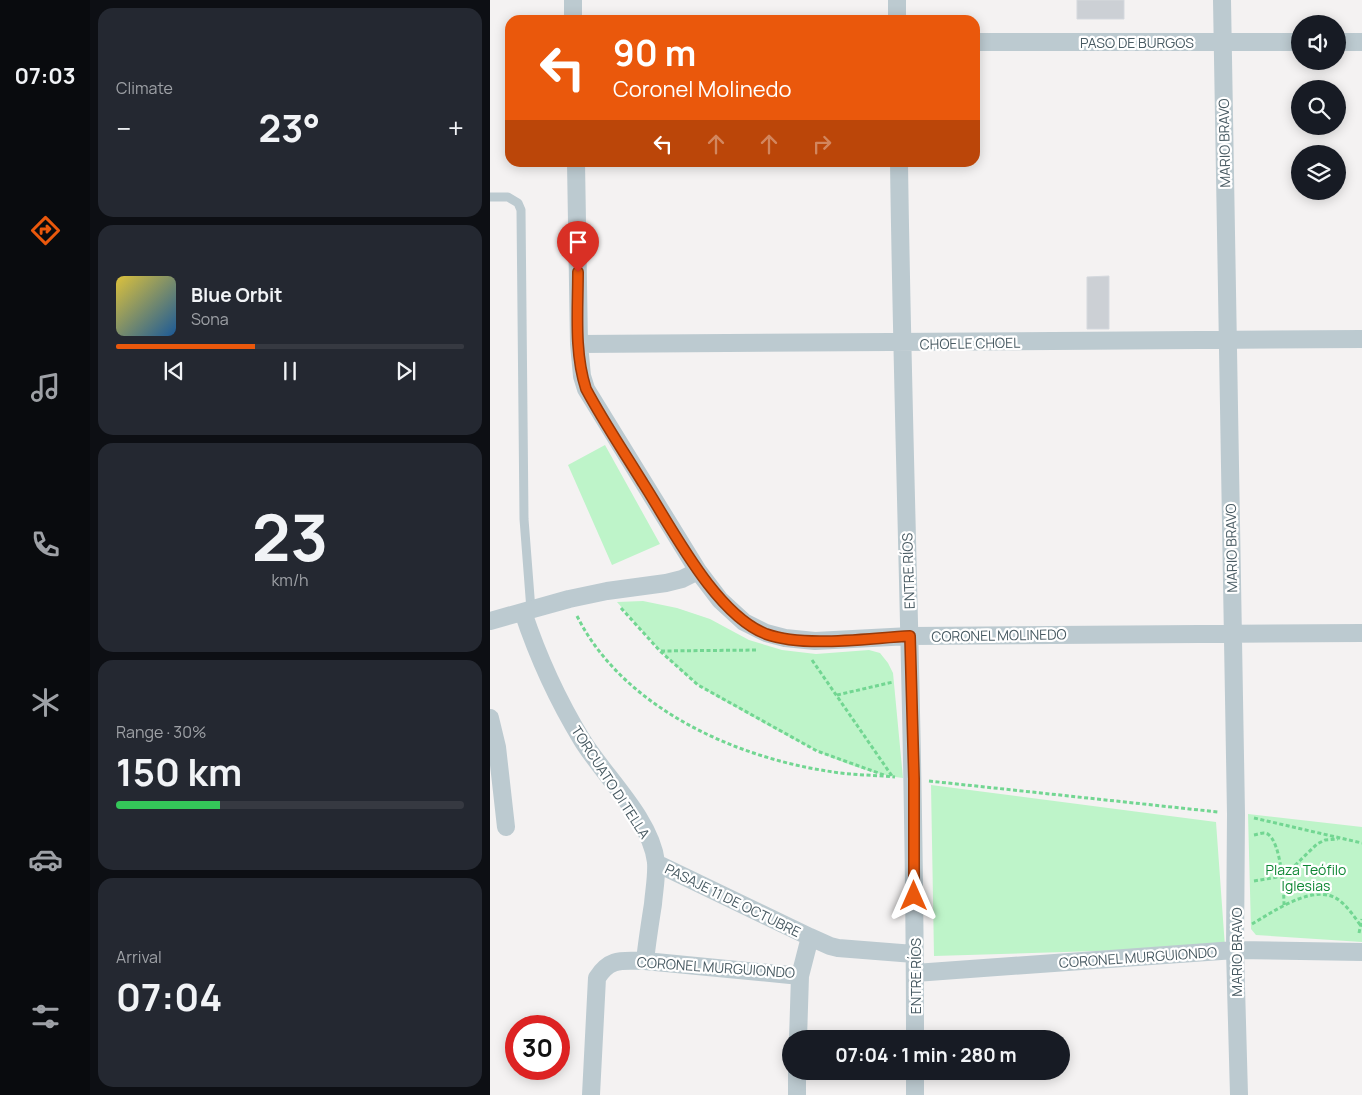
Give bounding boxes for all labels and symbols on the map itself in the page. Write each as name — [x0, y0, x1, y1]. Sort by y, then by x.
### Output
street label: PASO DE BURGOS — [1080, 33, 1194, 52]
street label: MARIO BRAVO — [1214, 98, 1234, 188]
pin — [557, 221, 599, 272]
street label: CHOELE CHOEL — [920, 333, 1020, 353]
street label: MARIO BRAVO — [1221, 503, 1241, 593]
street label: ENTRE RÍOS — [897, 532, 919, 610]
street label: CORONEL MOLINEDO — [931, 624, 1067, 646]
street label: TORCUATO DI TELLA — [567, 722, 655, 842]
street label: PASAJE 11 DE OCTUBRE — [662, 859, 804, 941]
park label: Plaza Teófilo Iglesias — [1266, 860, 1346, 895]
position arrow — [887, 869, 939, 921]
street label: MARIO BRAVO — [1227, 907, 1246, 997]
street label: ENTRE RÍOS — [906, 937, 925, 1014]
street label: CORONEL MURGUIONDO — [1058, 942, 1218, 972]
street label: CORONEL MURGUIONDO — [636, 952, 796, 982]
speed limit sign: 30 — [505, 1015, 570, 1080]

